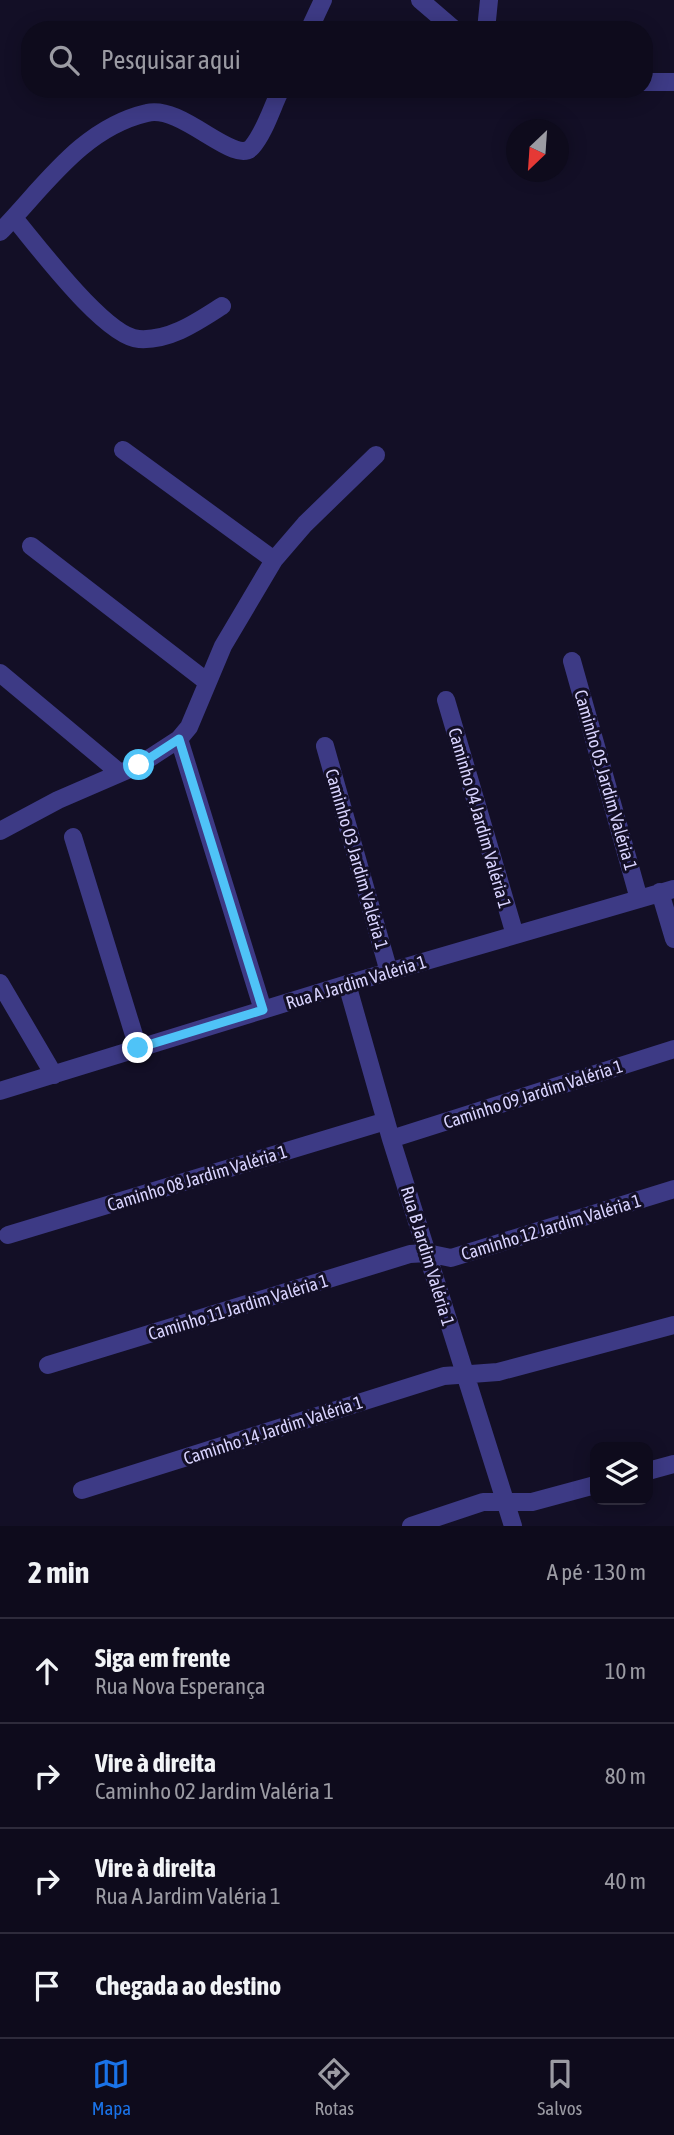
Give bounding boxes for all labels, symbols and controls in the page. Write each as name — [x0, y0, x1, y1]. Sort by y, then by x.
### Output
search box — [21, 21, 653, 98]
icon: search — [45, 41, 83, 79]
text: Pesquisar aqui — [101, 45, 241, 75]
north arrow — [506, 119, 569, 182]
street label: Caminho 05 Jardim Valéria 1 — [570, 687, 642, 873]
street label: Caminho 04 Jardim Valéria 1 — [444, 725, 516, 911]
route start — [123, 749, 154, 780]
street label: Caminho 03 Jardim Valéria 1 — [321, 766, 393, 952]
street label: Rua A Jardim Valéria 1 — [283, 951, 429, 1013]
route end — [122, 1032, 153, 1063]
street label: Caminho 09 Jardim Valéria 1 — [441, 1055, 625, 1133]
street label: Caminho 08 Jardim Valéria 1 — [104, 1141, 290, 1215]
street label: Rua B Jardim Valéria 1 — [397, 1183, 459, 1329]
street label: Caminho 12 Jardim Valéria 1 — [458, 1190, 644, 1264]
street label: Caminho 11 Jardim Valéria 1 — [145, 1270, 331, 1344]
street label: Caminho 14 Jardim Valéria 1 — [181, 1391, 365, 1469]
map controls — [590, 1442, 653, 1505]
button: layers — [590, 1442, 653, 1505]
text: 2 min — [28, 1555, 89, 1589]
text: A pé · 130 m — [547, 1559, 646, 1585]
text: Siga em frente — [95, 1643, 231, 1673]
icon: ahead — [28, 1652, 66, 1690]
text: 10 m — [605, 1658, 646, 1684]
text: Rua Nova Esperança — [95, 1673, 265, 1699]
text: Vire à direita — [95, 1748, 216, 1778]
icon: right — [28, 1757, 66, 1795]
text: 80 m — [605, 1763, 646, 1789]
text: Caminho 02 Jardim Valéria 1 — [95, 1778, 334, 1804]
text: Vire à direita — [95, 1853, 216, 1883]
icon: right — [28, 1862, 66, 1900]
text: 40 m — [605, 1868, 646, 1894]
text: Rua A Jardim Valéria 1 — [95, 1883, 281, 1909]
icon: arrive — [28, 1967, 66, 2005]
text: Chegada ao destino — [95, 1971, 281, 2001]
tab: Mapa — [92, 2055, 131, 2119]
tab: Rotas — [314, 2055, 354, 2119]
tab: Salvos — [537, 2055, 582, 2119]

